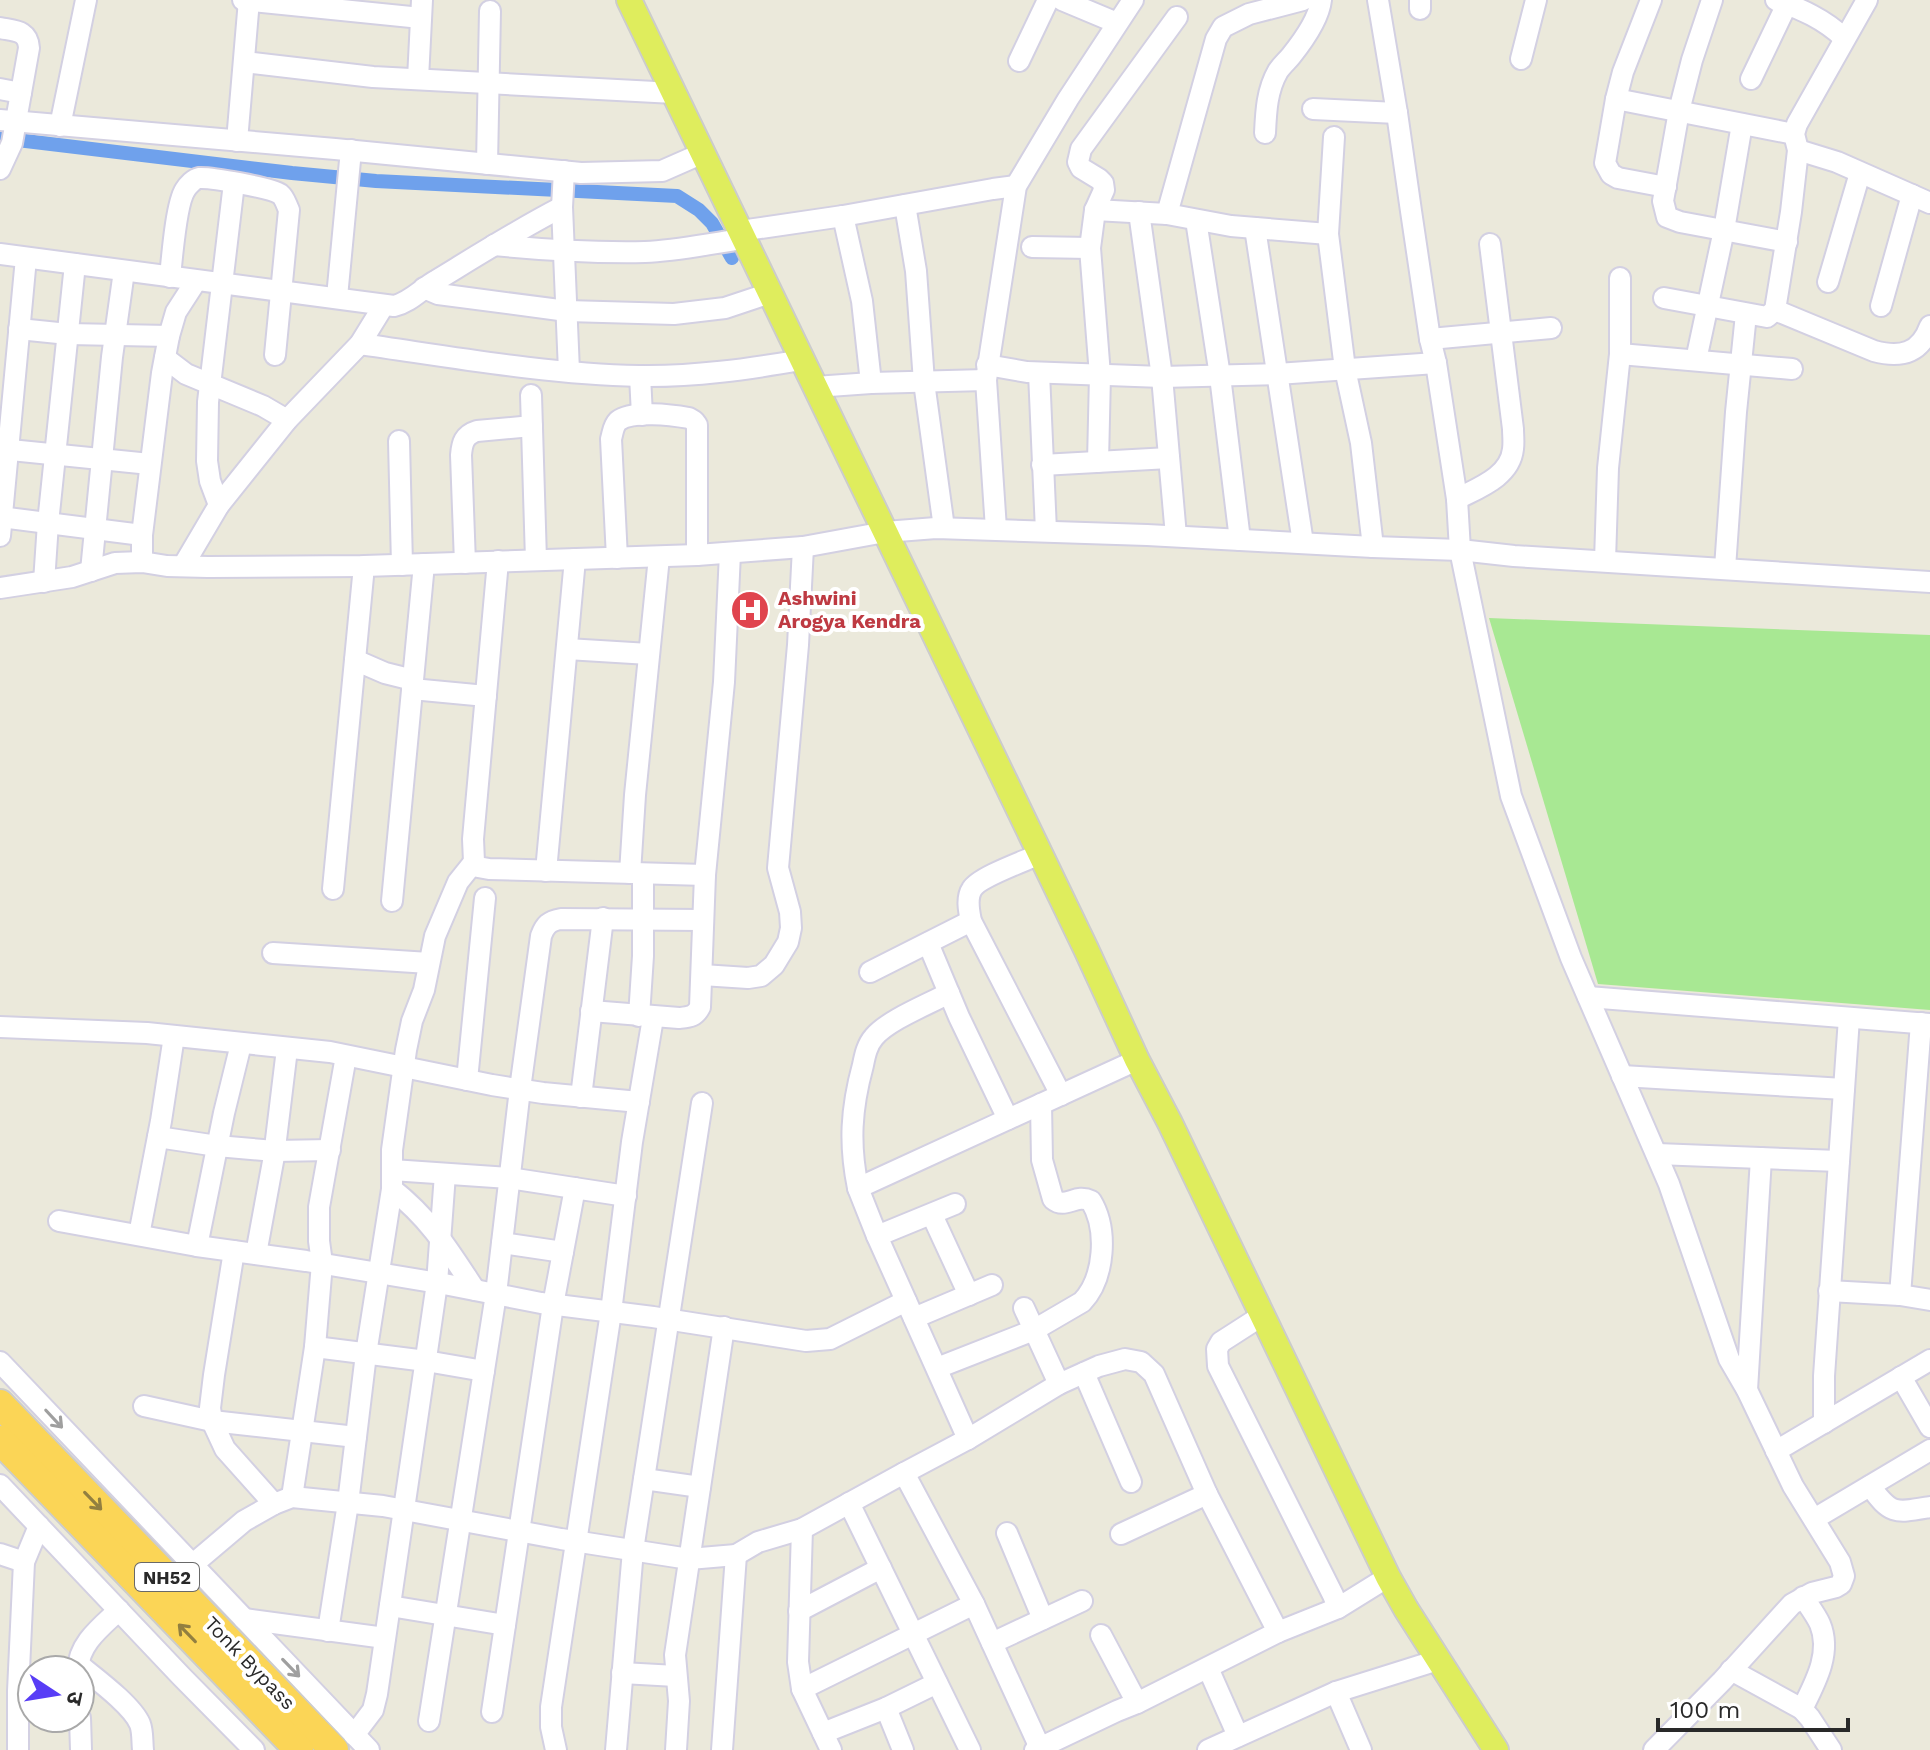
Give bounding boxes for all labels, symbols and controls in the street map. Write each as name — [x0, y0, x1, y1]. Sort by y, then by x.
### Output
place label: Ashwini Arogya Kendra — [778, 586, 921, 633]
hospital icon: Ashwini Arogya Kendra — [729, 589, 771, 631]
one-way arrow — [44, 1408, 62, 1428]
one-way arrow — [83, 1491, 102, 1510]
road number: NH52 — [135, 1563, 199, 1591]
street label: Tonk Bypass — [200, 1611, 300, 1715]
one-way arrow — [177, 1623, 196, 1643]
north arrow — [16, 1654, 96, 1734]
one-way arrow — [281, 1658, 300, 1678]
scale bar — [1658, 1682, 1848, 1732]
text: उ — [61, 1689, 89, 1708]
text: 100 m — [1670, 1696, 1740, 1724]

